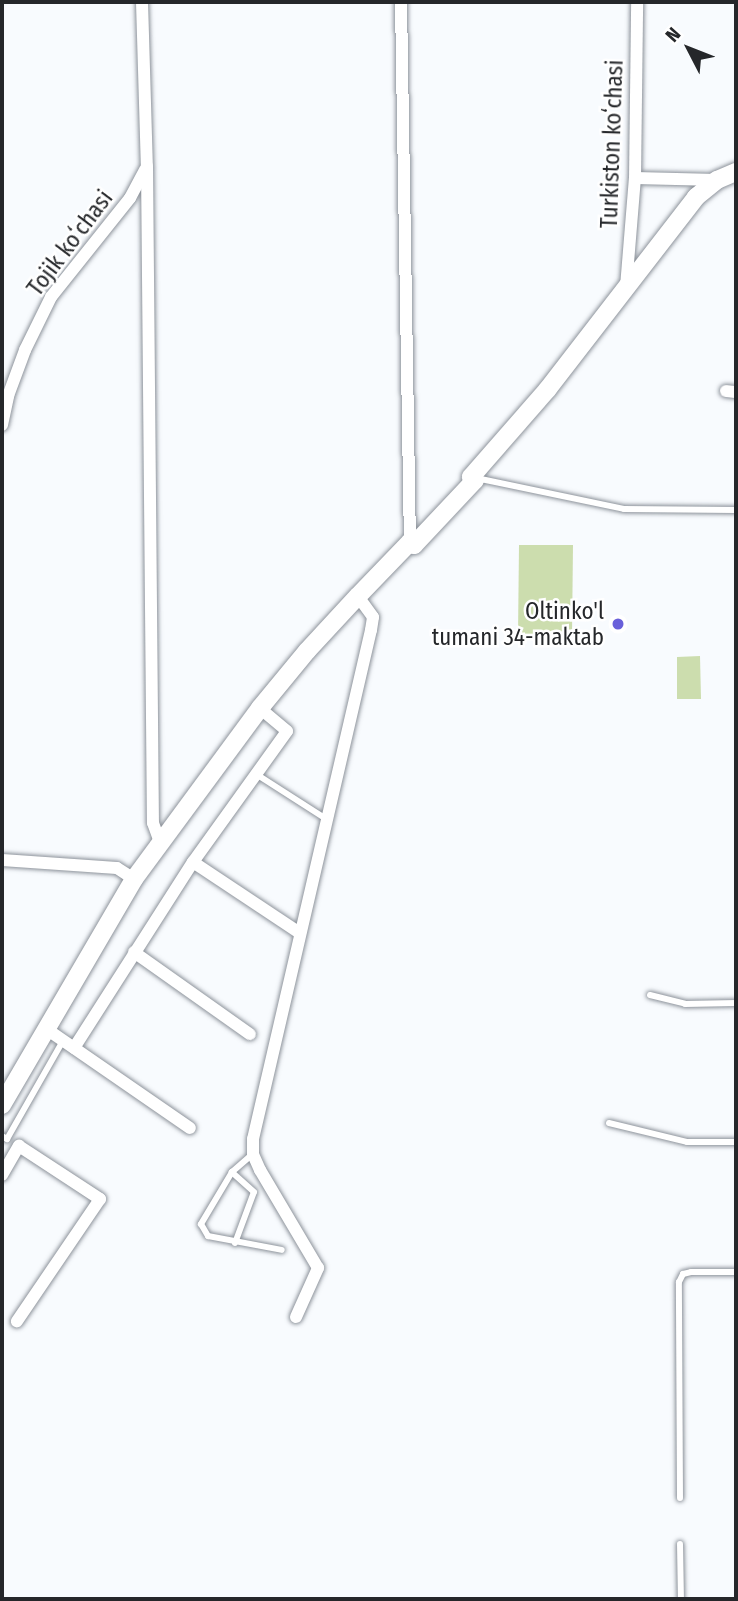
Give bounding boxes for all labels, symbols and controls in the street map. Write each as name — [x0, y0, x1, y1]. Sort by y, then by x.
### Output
north arrow — [654, 14, 724, 84]
text: N — [661, 23, 685, 47]
street label: Turkiston koʻchasi — [595, 59, 629, 229]
street label: Tojik koʻchasi — [21, 185, 119, 301]
place label: Oltinko'l tumani 34-maktab — [432, 597, 604, 651]
marker: Oltinko'l tumani 34-maktab — [610, 616, 626, 632]

